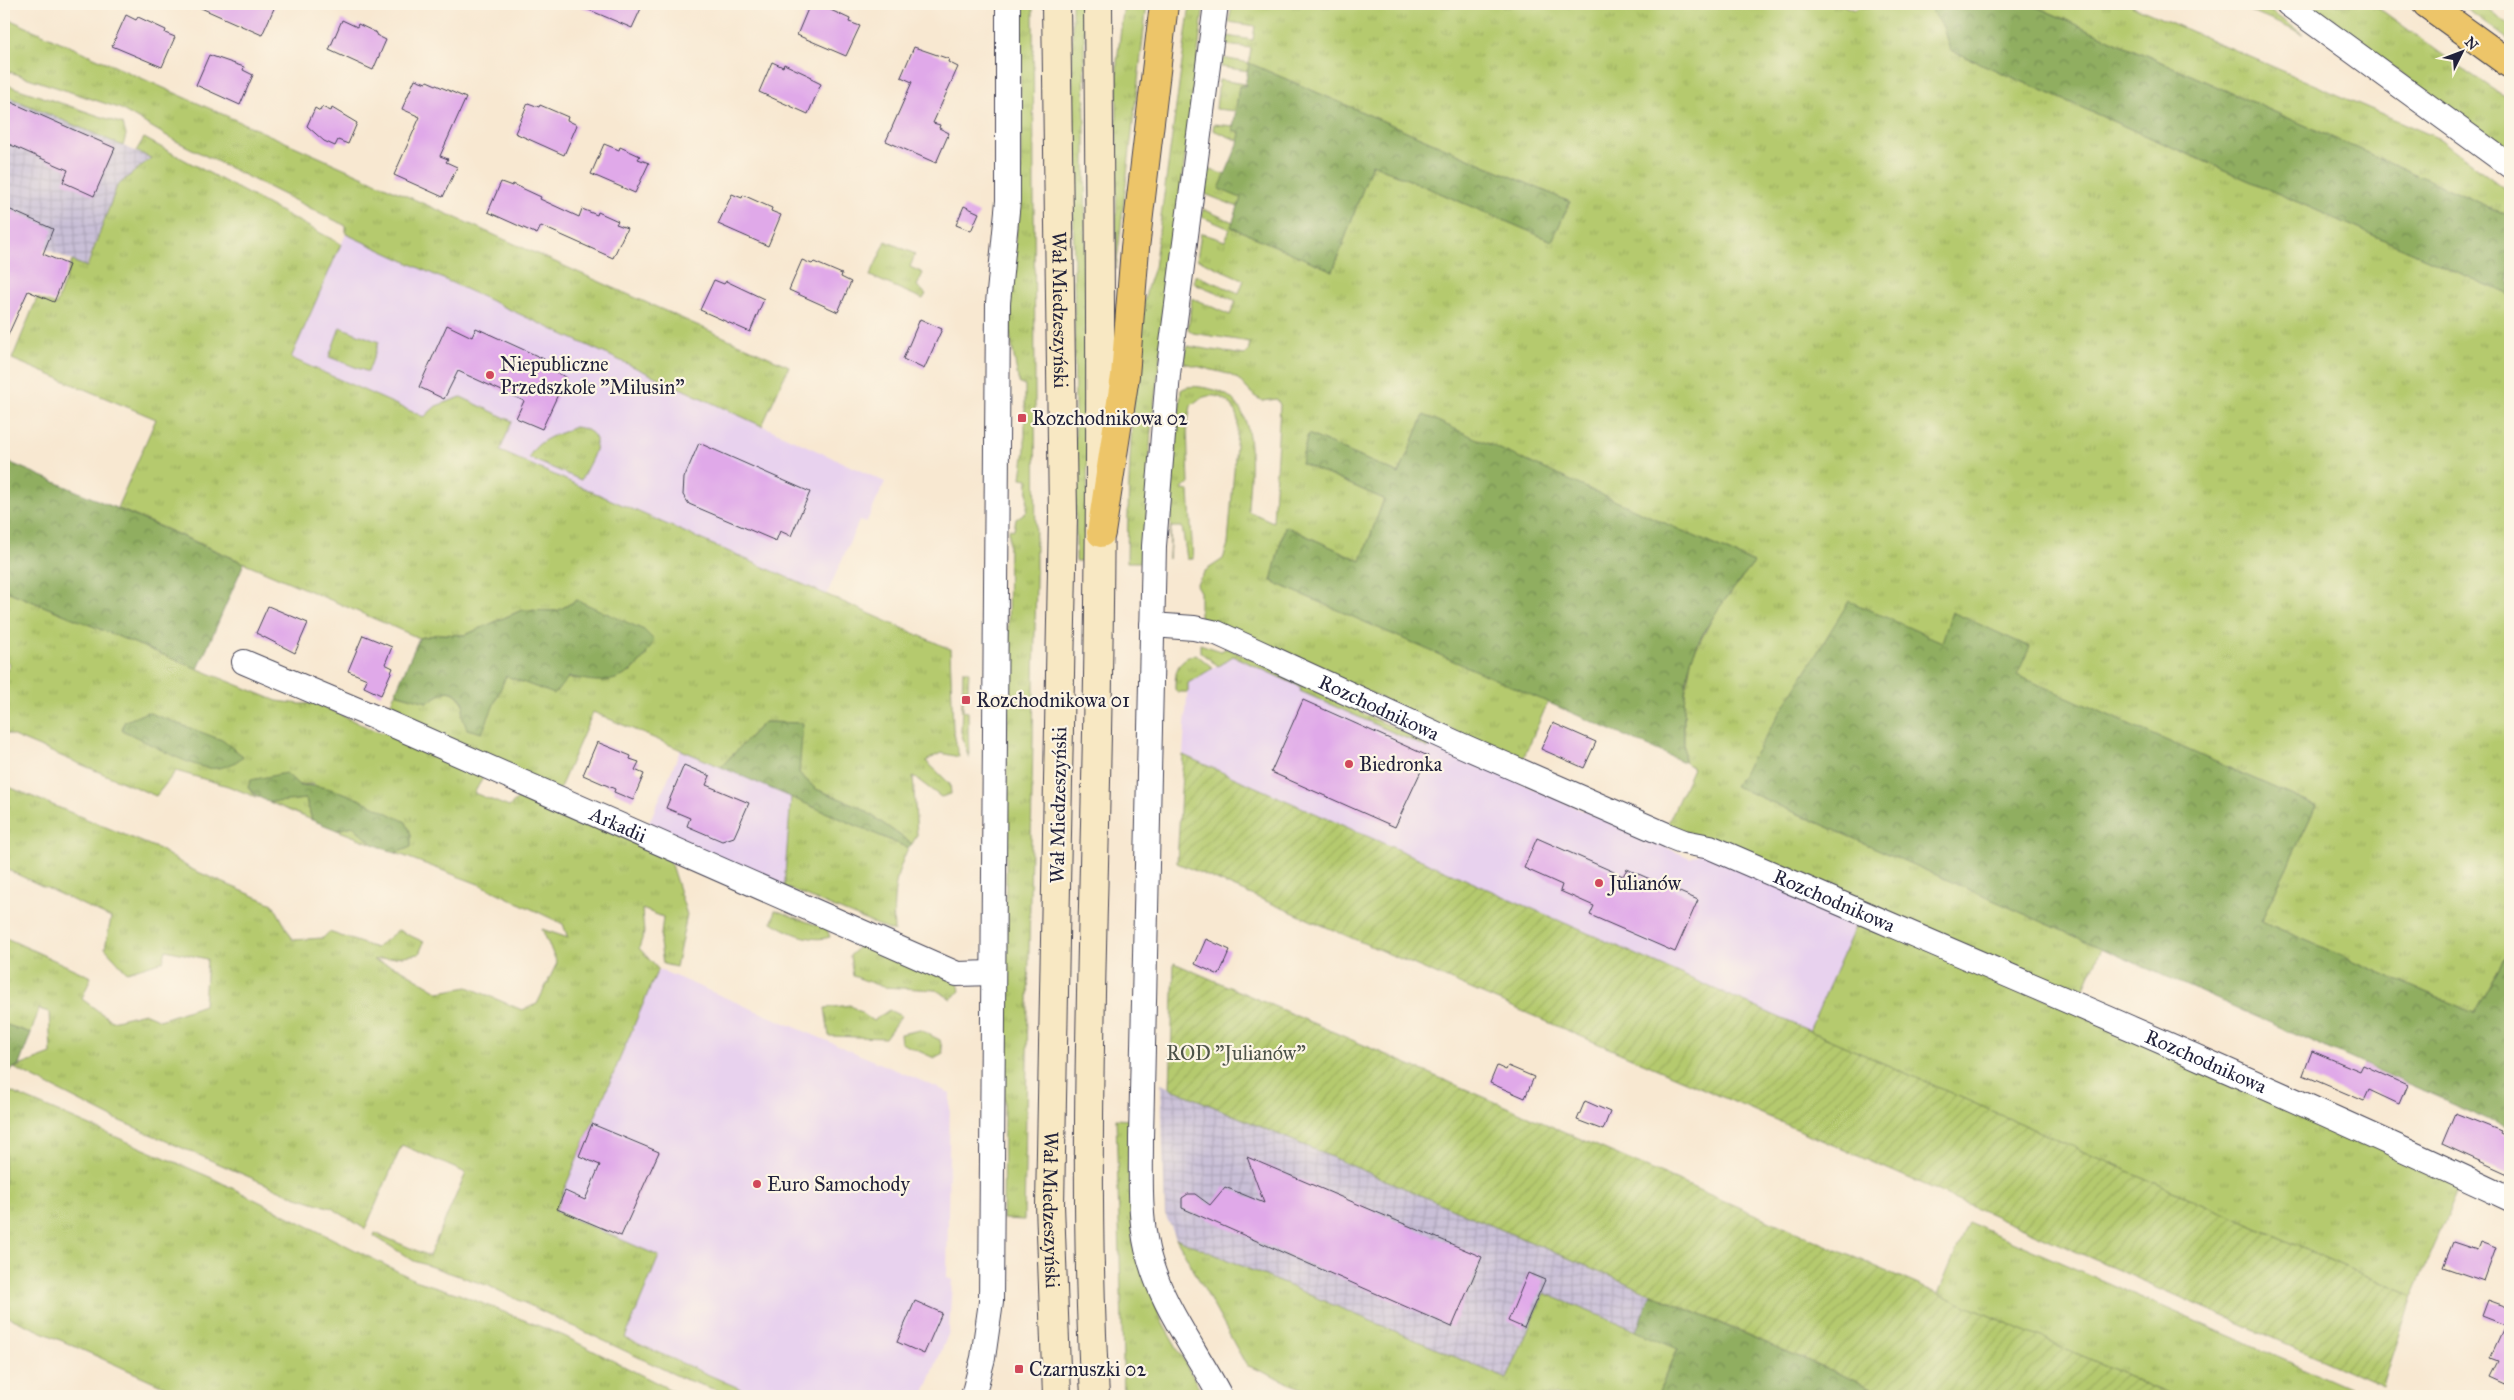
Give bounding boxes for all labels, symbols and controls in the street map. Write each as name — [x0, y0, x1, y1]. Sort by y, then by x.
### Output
north arrow — [2436, 28, 2486, 78]
text: N — [2461, 34, 2482, 54]
street label: Wał Miedzeszyński — [1047, 231, 1073, 389]
place label: Niepubliczne Przedszkole "Milusin" — [500, 352, 685, 399]
marker: Niepubliczne Przedszkole "Milusin" — [484, 369, 496, 381]
place label: Rozchodnikowa 02 — [1032, 406, 1188, 430]
marker: Rozchodnikowa 02 — [1016, 412, 1028, 424]
street label: Rozchodnikowa — [1315, 669, 1444, 746]
place label: Rozchodnikowa 01 — [976, 688, 1130, 712]
marker: Rozchodnikowa 01 — [960, 694, 972, 706]
street label: Wał Miedzeszyński — [1045, 726, 1071, 884]
place label: Biedronka — [1359, 752, 1443, 776]
marker: Biedronka — [1343, 758, 1355, 770]
street label: Arkadii — [585, 801, 651, 848]
street label: Rozchodnikowa — [1770, 864, 1899, 937]
place label: Julianów — [1607, 871, 1682, 896]
marker: Julianów — [1593, 877, 1605, 889]
street label: Rozchodnikowa — [2142, 1024, 2271, 1099]
park label: ROD "Julianów" — [1166, 1041, 1306, 1066]
street label: Wał Miedzeszyński — [1038, 1131, 1065, 1289]
place label: Euro Samochody — [767, 1172, 910, 1196]
marker: Euro Samochody — [751, 1178, 763, 1190]
place label: Czarnuszki 02 — [1029, 1357, 1146, 1381]
marker: Czarnuszki 02 — [1013, 1363, 1025, 1375]

